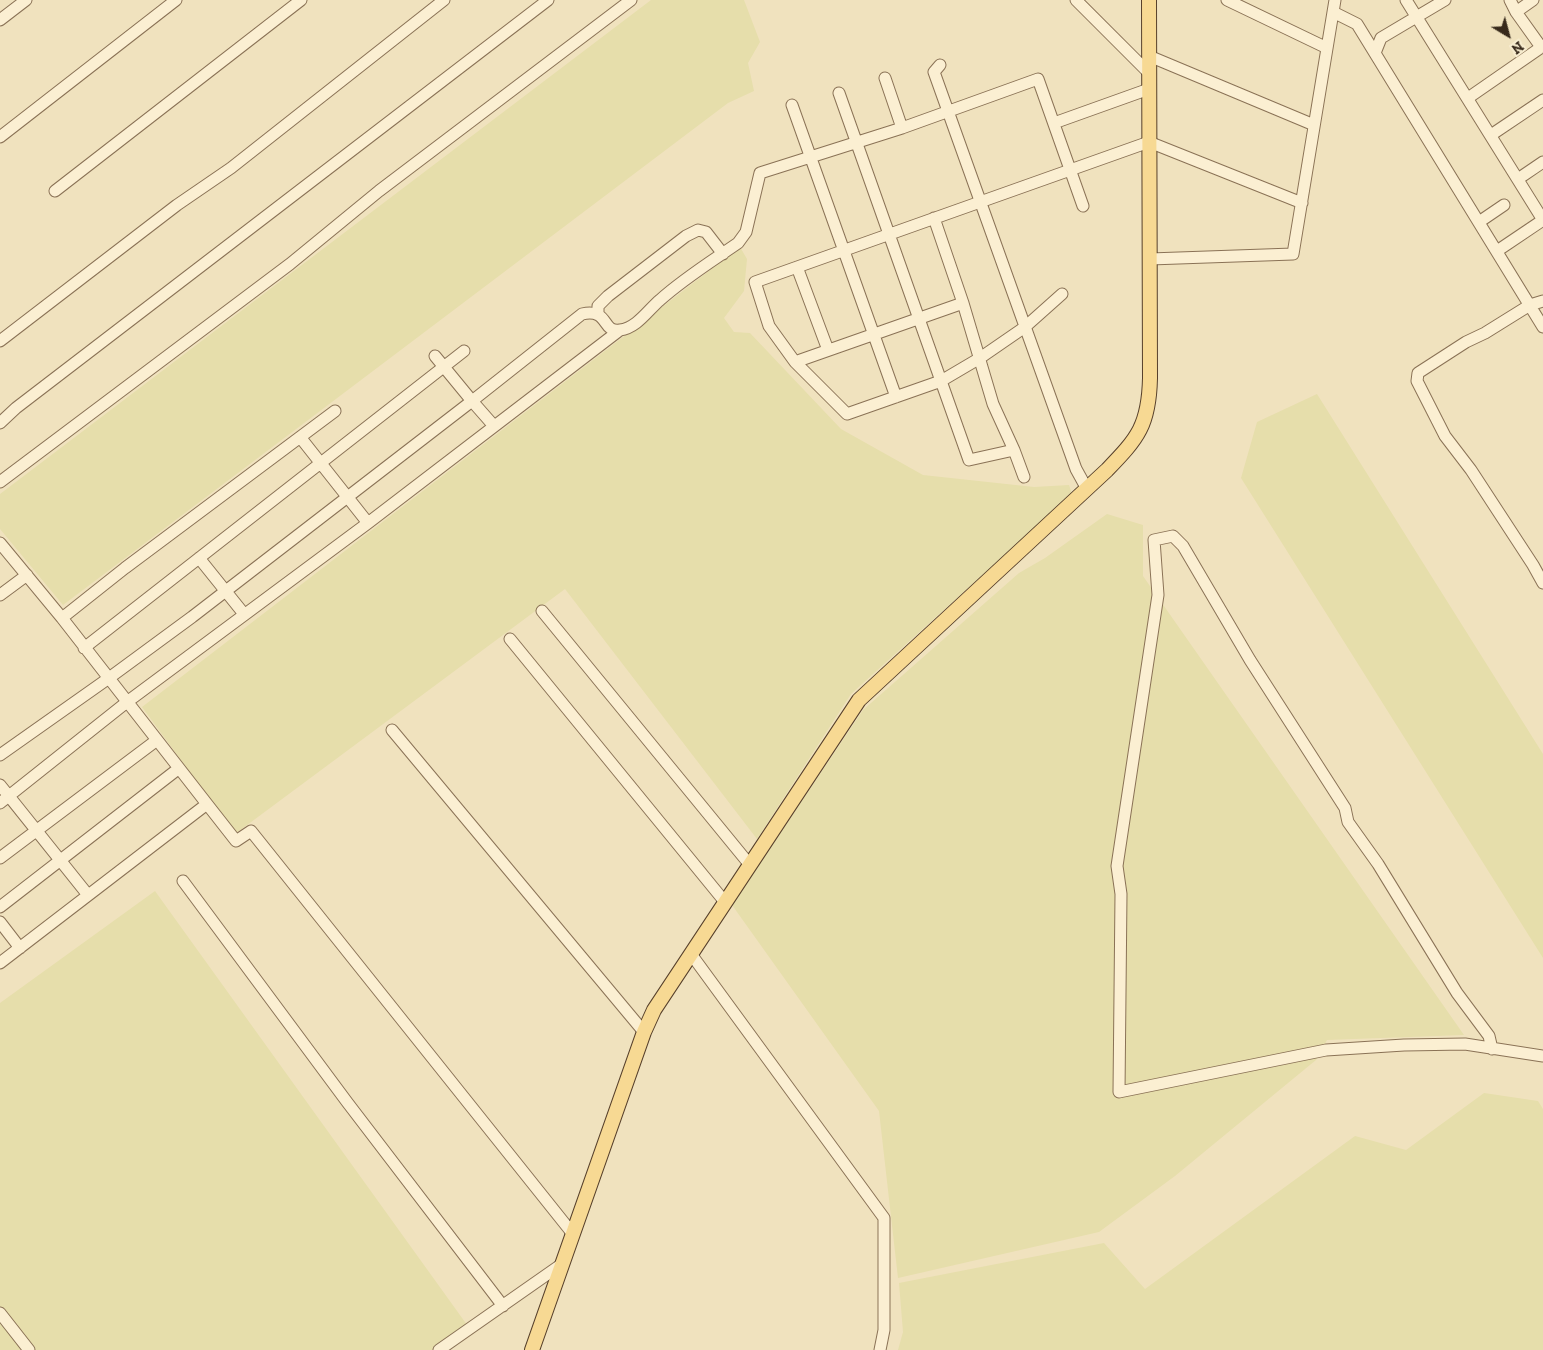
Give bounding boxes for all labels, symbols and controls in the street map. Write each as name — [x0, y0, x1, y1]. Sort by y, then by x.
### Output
north arrow — [1483, 10, 1533, 60]
text: N — [1508, 37, 1527, 57]

